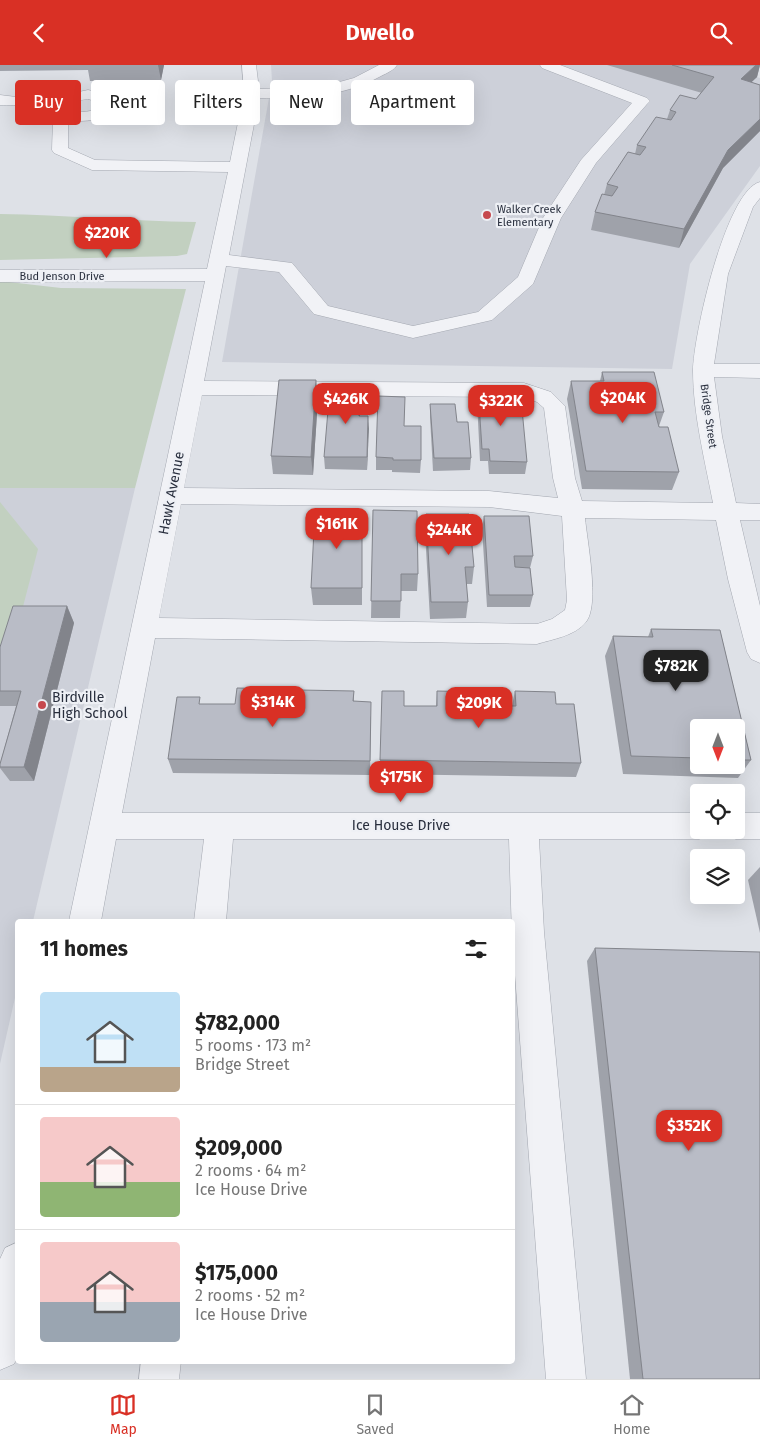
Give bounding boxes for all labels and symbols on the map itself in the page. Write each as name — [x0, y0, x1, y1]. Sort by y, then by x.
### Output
place label: Walker Creek Elementary — [497, 203, 561, 229]
marker: Walker Creek Elementary — [481, 209, 493, 221]
pin: $220K — [72, 217, 142, 259]
street label: Bud Jenson Drive — [19, 270, 105, 283]
pin: $204K — [588, 381, 658, 424]
pin: $426K — [311, 383, 381, 425]
street label: Bridge Street — [698, 383, 719, 449]
pin: $322K — [466, 385, 536, 427]
street label: Hawk Avenue — [155, 450, 188, 536]
pin: $161K — [302, 507, 372, 550]
pin: $244K — [414, 513, 484, 556]
pin: $782K — [641, 649, 711, 692]
pin: $314K — [238, 685, 308, 728]
pin: $209K — [444, 687, 514, 729]
place label: Birdville High School — [52, 689, 128, 722]
marker: Birdville High School — [36, 699, 48, 711]
north arrow — [690, 719, 745, 774]
pin: $175K — [366, 761, 436, 803]
street label: Ice House Drive — [352, 817, 450, 834]
pin: $352K — [654, 1109, 724, 1152]

